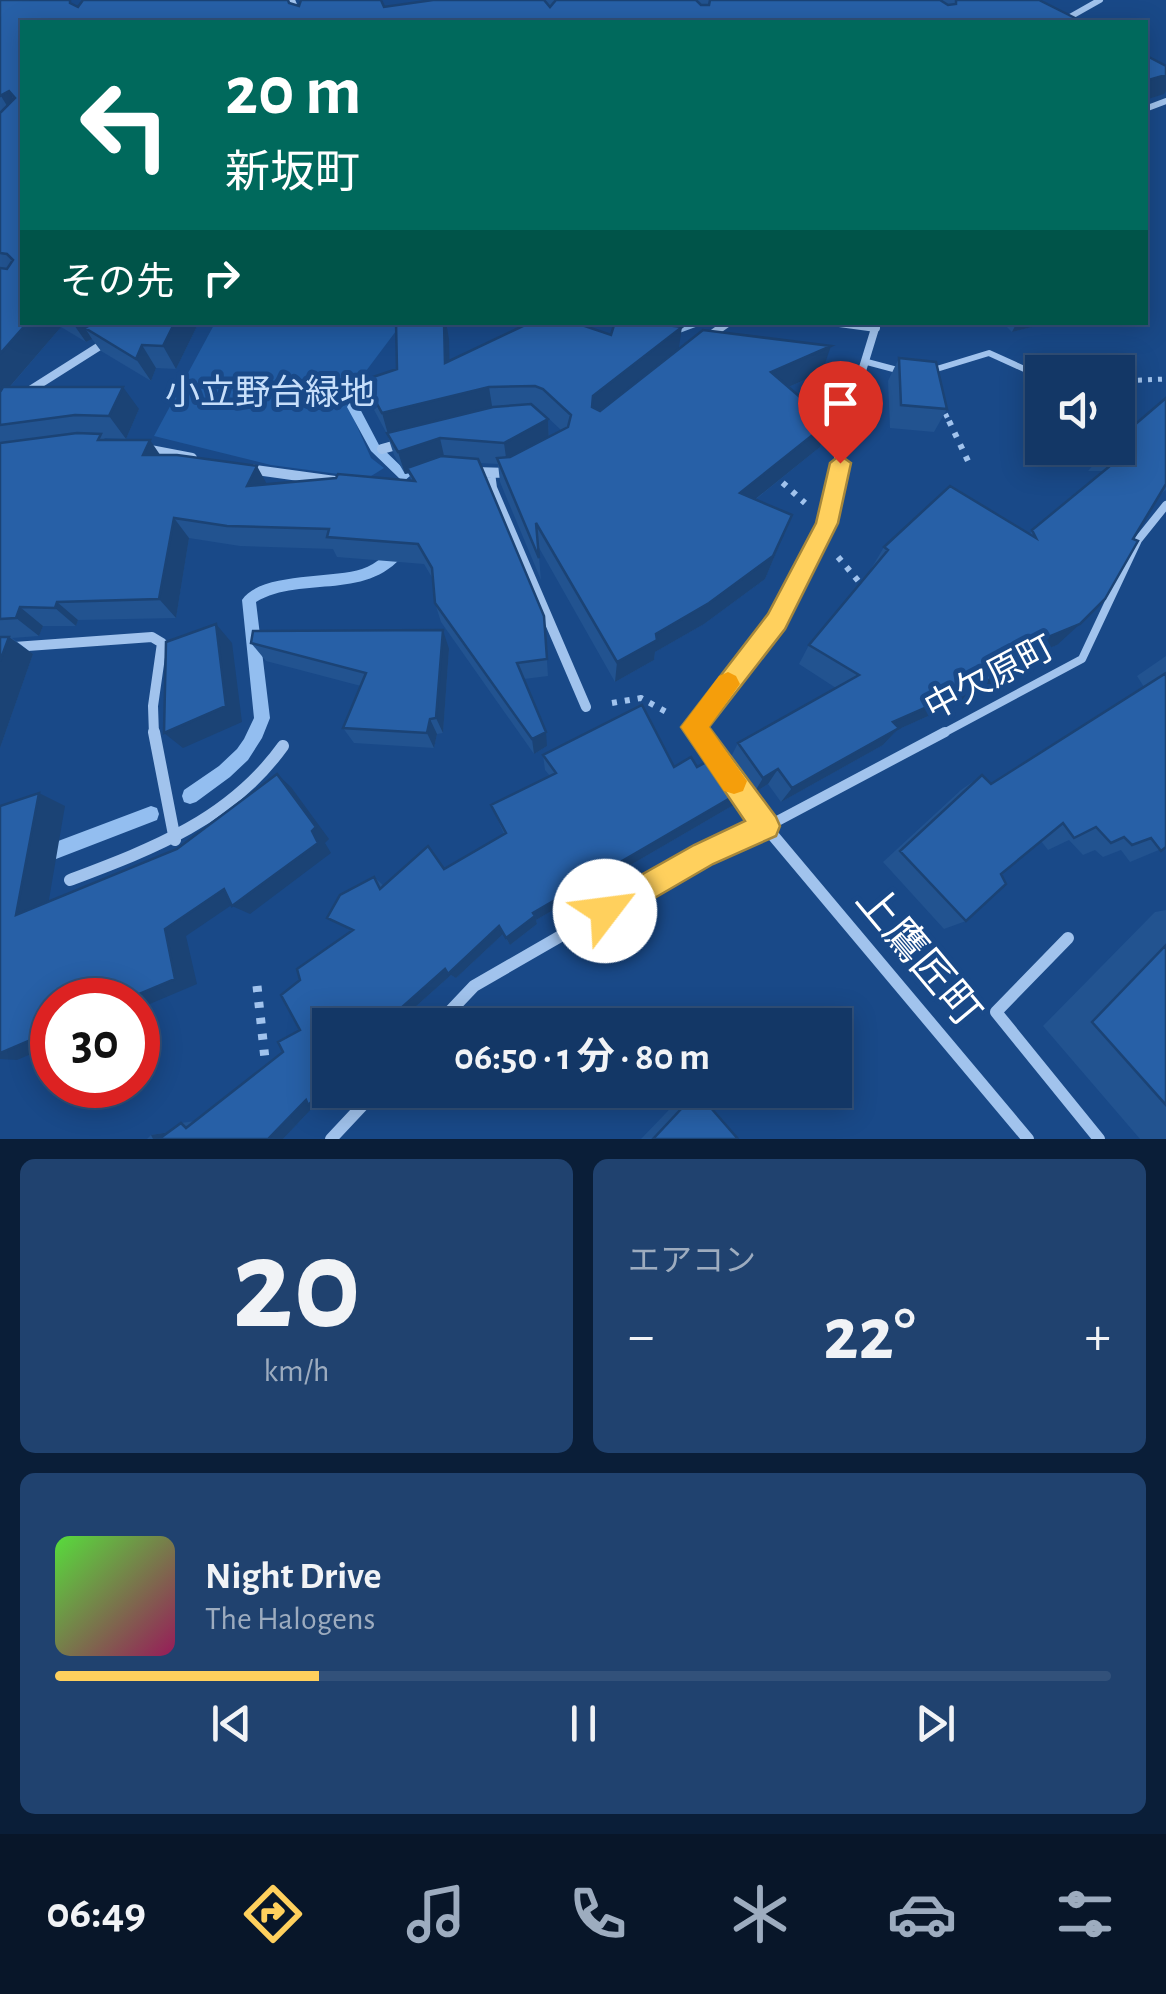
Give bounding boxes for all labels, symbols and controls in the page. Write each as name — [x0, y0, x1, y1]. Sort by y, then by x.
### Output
text: 20 m — [225, 57, 362, 127]
icon: left — [60, 60, 190, 190]
text: 新坂町 — [225, 151, 360, 196]
icon: right — [194, 250, 249, 305]
text: その先 — [60, 264, 174, 302]
map controls — [1025, 355, 1135, 465]
button: sound — [1025, 355, 1135, 465]
pin — [798, 361, 883, 464]
park label: 小立野台緑地 — [165, 374, 375, 411]
icon: arrive — [813, 376, 868, 431]
street label: 中欠原町 — [919, 628, 1060, 727]
position arrow — [553, 859, 657, 963]
street label: 上鷹匠町 — [848, 877, 990, 1034]
speed limit sign: 30 — [30, 978, 160, 1108]
text: 06:50 · 1 分 · 80 m — [454, 1039, 710, 1077]
text: 20 — [232, 1222, 361, 1352]
text: エアコン — [628, 1245, 756, 1277]
text: 22° — [823, 1298, 916, 1373]
text: − — [628, 1309, 654, 1364]
text: + — [1085, 1309, 1111, 1364]
text: km/h — [263, 1355, 330, 1387]
text: Night Drive — [205, 1558, 381, 1596]
text: The Halogens — [205, 1603, 375, 1635]
icon: previous — [204, 1696, 259, 1751]
icon: pause — [556, 1696, 611, 1751]
icon: next — [908, 1696, 963, 1751]
icon: directions — [238, 1879, 308, 1949]
icon: music — [401, 1879, 471, 1949]
icon: phone — [563, 1879, 633, 1949]
icon: climate — [725, 1879, 795, 1949]
icon: car — [887, 1879, 957, 1949]
icon: filters — [1050, 1879, 1120, 1949]
text: 06:49 — [46, 1891, 146, 1936]

